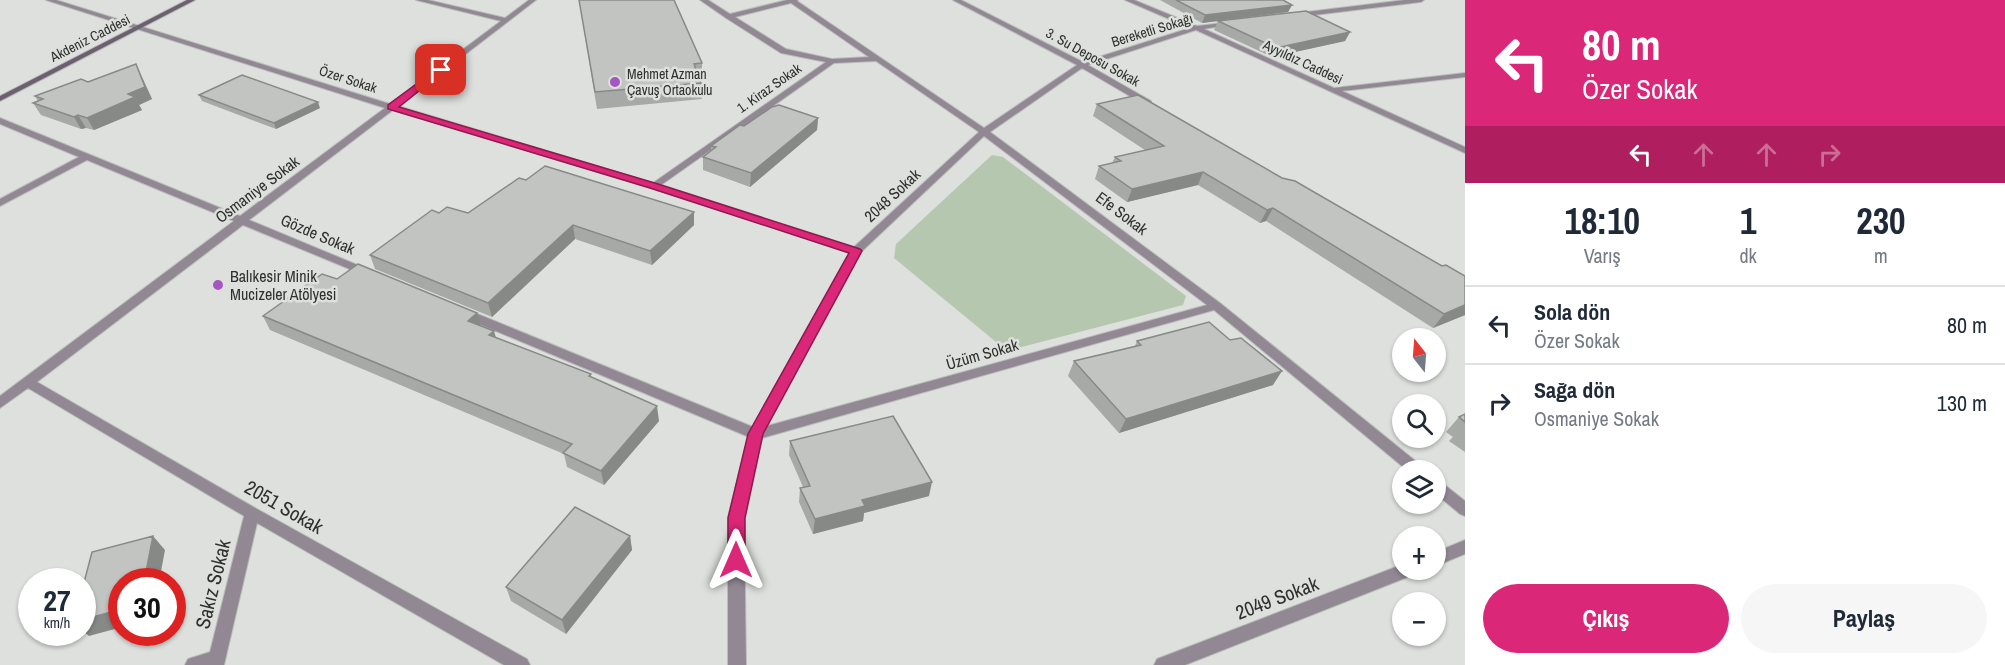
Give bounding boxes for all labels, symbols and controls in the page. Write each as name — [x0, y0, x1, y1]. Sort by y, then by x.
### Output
street label: Bereketli Sokağı — [1109, 9, 1195, 51]
street label: Akdeniz Caddesi — [46, 10, 133, 66]
text: 80 m — [1582, 17, 1661, 73]
street label: 3. Su Deposu Sokak — [1043, 24, 1143, 90]
icon: left — [1483, 24, 1561, 102]
street label: Ayyıldız Caddesi — [1259, 35, 1346, 88]
pin — [415, 44, 466, 95]
icon: arrive — [424, 53, 457, 86]
street label: 1. Kiraz Sokak — [733, 59, 805, 117]
street label: Özer Sokak — [317, 61, 380, 97]
place label: Mehmet Azman Çavuş Ortaokulu — [627, 65, 713, 99]
text: Özer Sokak — [1582, 71, 1698, 107]
marker: Mehmet Azman Çavuş Ortaokulu — [608, 75, 622, 89]
icon: left — [1624, 138, 1657, 171]
icon: ahead — [1687, 138, 1720, 171]
icon: ahead — [1750, 138, 1783, 171]
icon: right — [1813, 138, 1846, 171]
street label: Osmaniye Sokak — [210, 150, 304, 228]
street label: 2048 Sokak — [859, 163, 925, 227]
street label: Efe Sokak — [1091, 186, 1153, 240]
text: 18:10 — [1564, 197, 1640, 245]
text: 1 — [1740, 197, 1756, 245]
text: 230 — [1856, 197, 1905, 245]
street label: Gözde Sokak — [277, 208, 359, 260]
text: Varış — [1584, 242, 1621, 269]
text: dk — [1739, 242, 1757, 269]
text: m — [1874, 242, 1888, 269]
place label: Balıkesir Minik Mucizeler Atölyesi — [230, 265, 336, 305]
marker: Balıkesir Minik Mucizeler Atölyesi — [211, 278, 225, 292]
text: Sola dön — [1534, 297, 1610, 327]
icon: left — [1483, 309, 1516, 342]
text: 80 m — [1947, 310, 1987, 340]
text: Özer Sokak — [1534, 327, 1620, 354]
north arrow — [1392, 328, 1446, 382]
map controls — [1392, 328, 1446, 646]
street label: Üzüm Sokak — [943, 333, 1021, 375]
text: Sağa dön — [1534, 375, 1615, 405]
icon: right — [1483, 387, 1516, 420]
text: 130 m — [1937, 388, 1987, 418]
button: search — [1392, 394, 1446, 448]
text: Osmaniye Sokak — [1534, 405, 1659, 432]
button: layers — [1392, 460, 1446, 514]
street label: 2051 Sokak — [240, 473, 329, 540]
button: + — [1392, 526, 1446, 580]
position arrow — [704, 528, 768, 592]
street label: Sakız Sokak — [188, 536, 237, 631]
speed limit sign: 30 — [108, 568, 186, 646]
street label: 2049 Sokak — [1232, 569, 1323, 626]
text: 27 — [43, 580, 71, 620]
button: Çıkış — [1483, 584, 1729, 653]
button: Paylaş — [1741, 584, 1987, 653]
button: − — [1392, 592, 1446, 646]
text: km/h — [44, 612, 70, 633]

